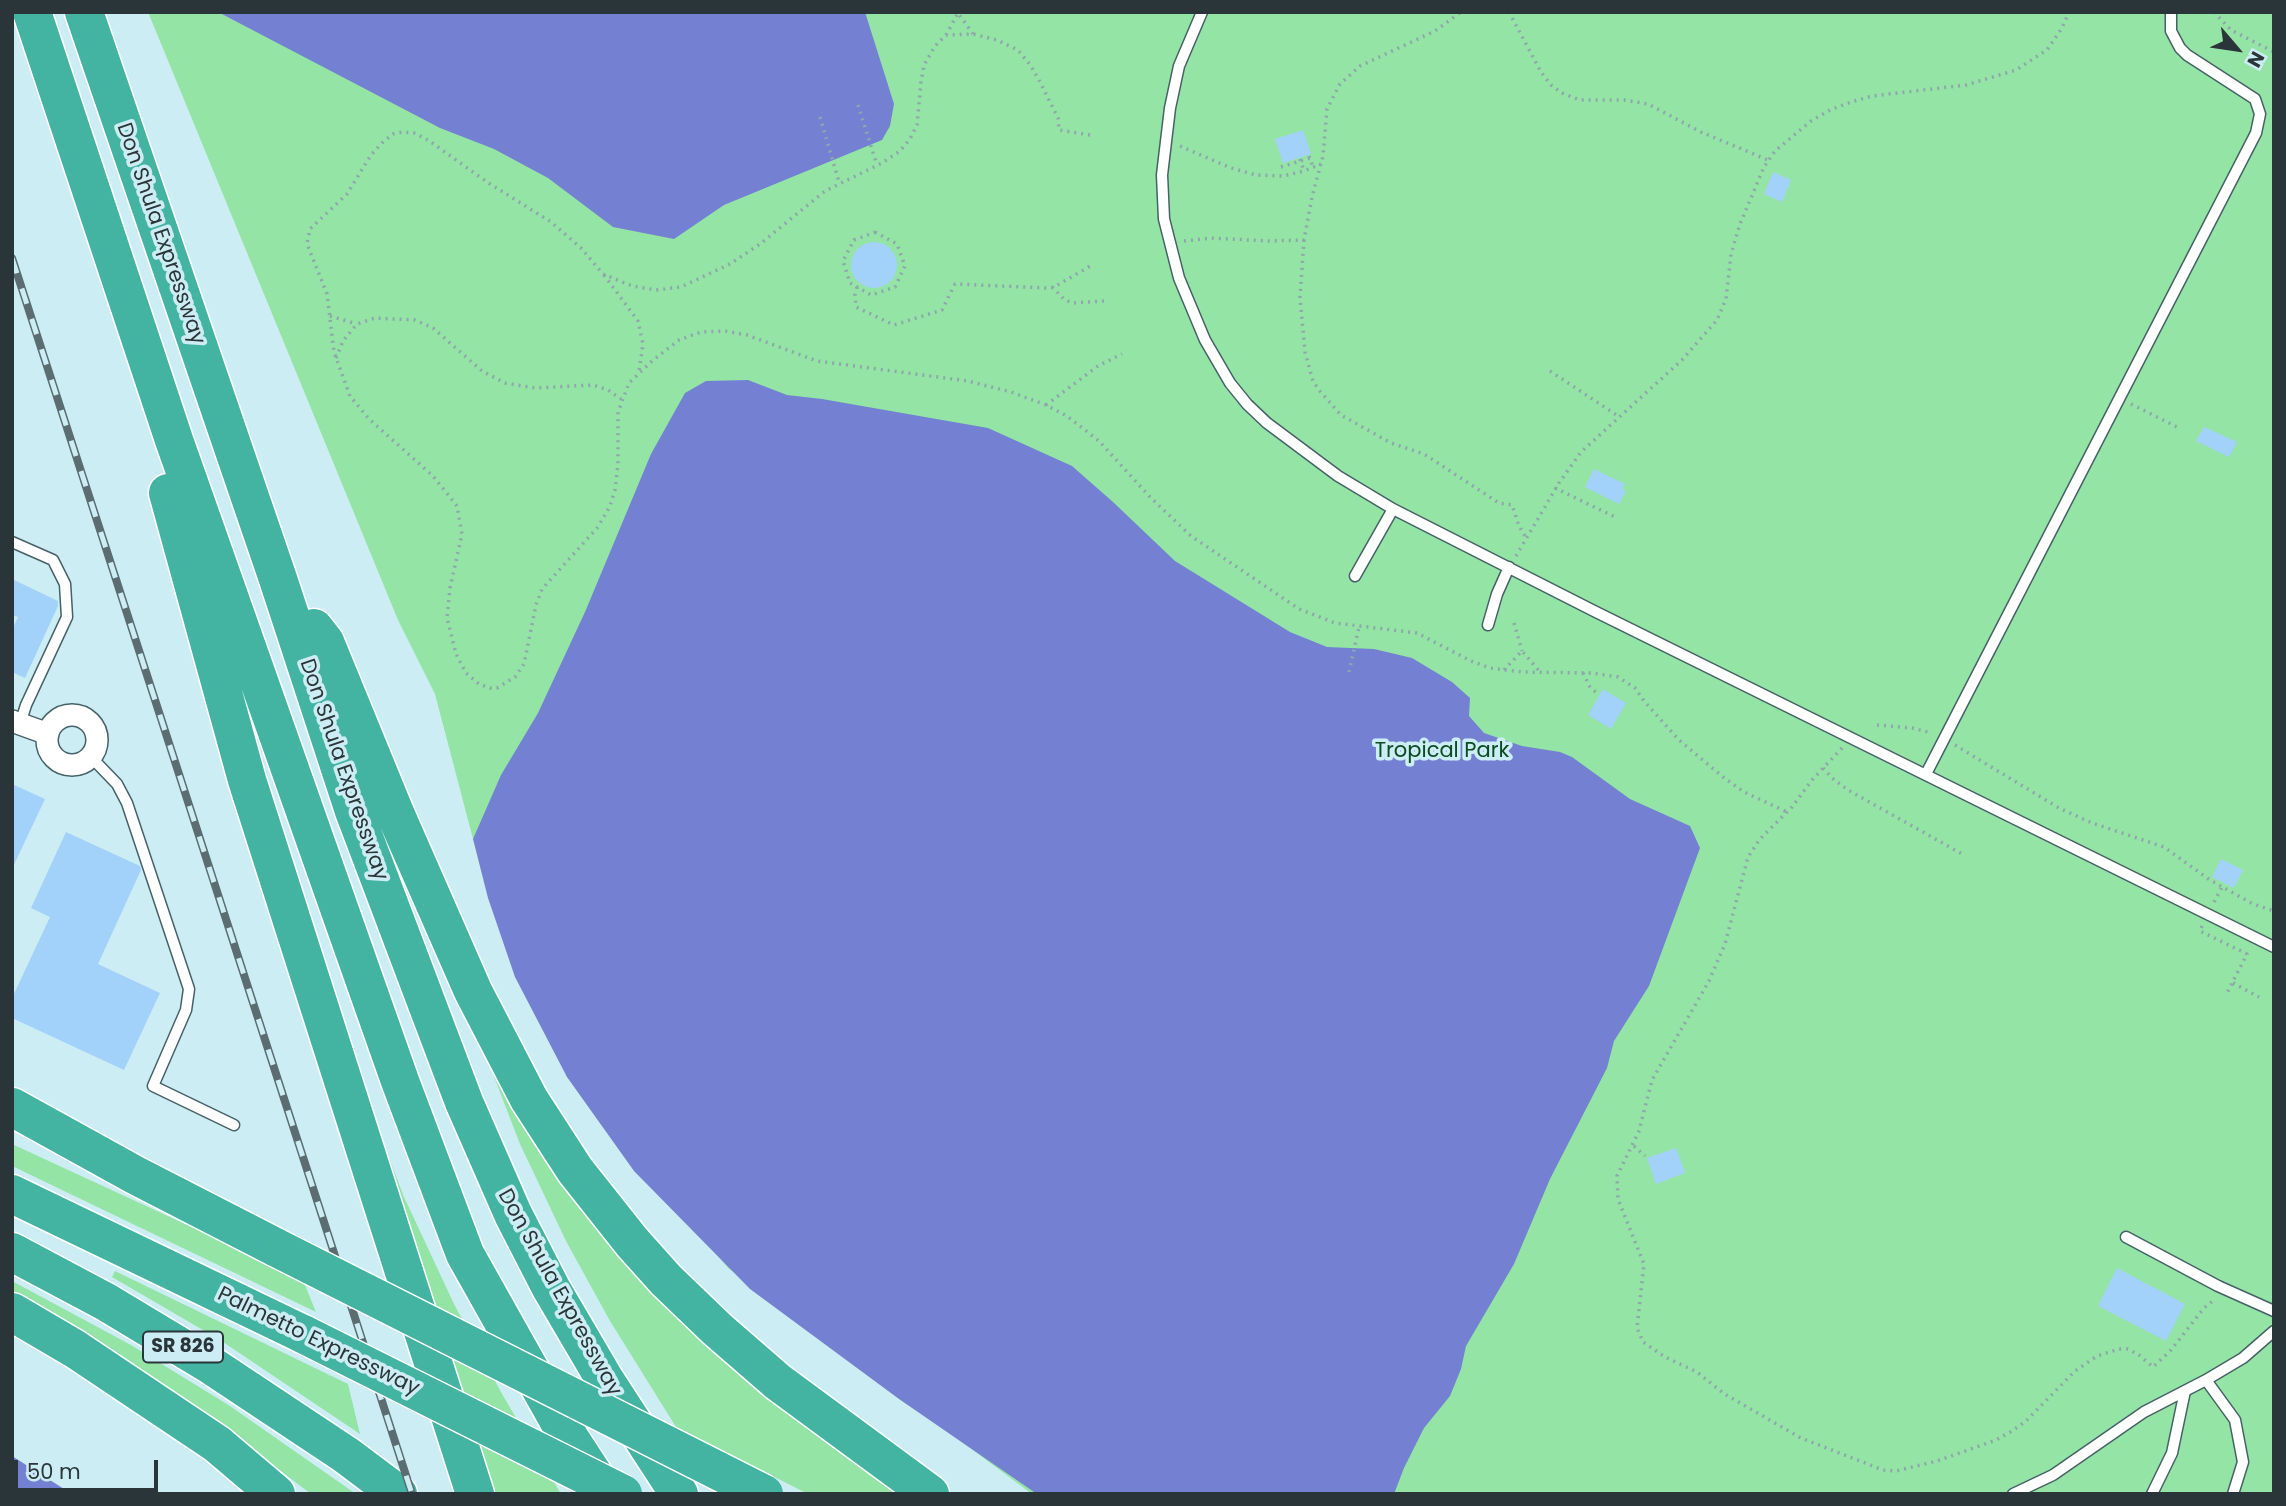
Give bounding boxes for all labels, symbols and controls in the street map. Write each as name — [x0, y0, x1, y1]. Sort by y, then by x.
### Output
north arrow — [2202, 14, 2272, 84]
text: N — [2241, 47, 2271, 72]
street label: Don Shula Expressway — [110, 120, 210, 348]
street label: Don Shula Expressway — [293, 656, 393, 884]
park label: Tropical Park — [1375, 739, 1509, 765]
street label: Don Shula Expressway — [492, 1185, 626, 1401]
street label: Palmetto Expressway — [213, 1282, 423, 1402]
road number: SR 826 — [143, 1331, 223, 1362]
scale bar — [18, 1446, 161, 1490]
text: 50 m — [27, 1457, 81, 1486]

